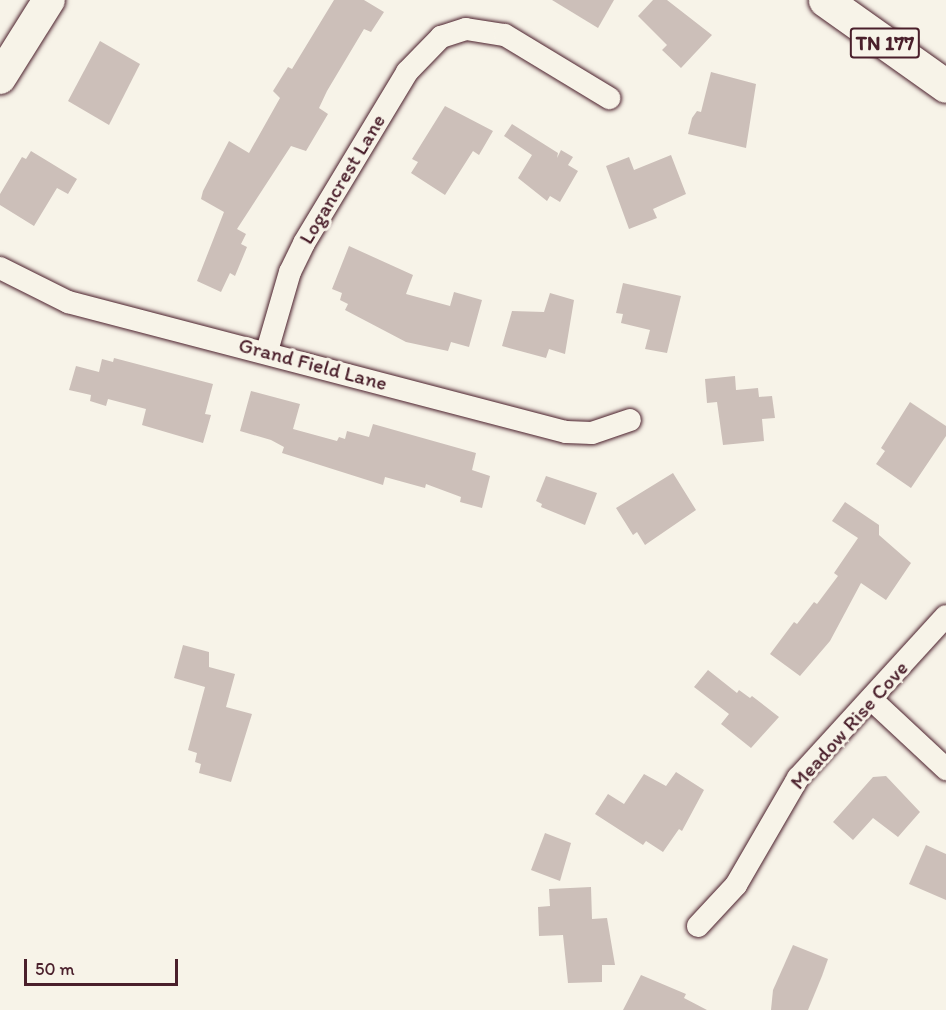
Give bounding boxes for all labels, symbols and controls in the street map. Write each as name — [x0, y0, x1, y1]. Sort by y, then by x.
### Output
road number: TN 177 — [849, 26, 921, 60]
street label: Logancrest Lane — [293, 109, 391, 249]
street label: Grand Field Lane — [236, 332, 390, 396]
street label: Meadow Rise Cove — [785, 656, 913, 794]
scale bar — [27, 947, 182, 985]
text: 50 m — [35, 958, 75, 980]

